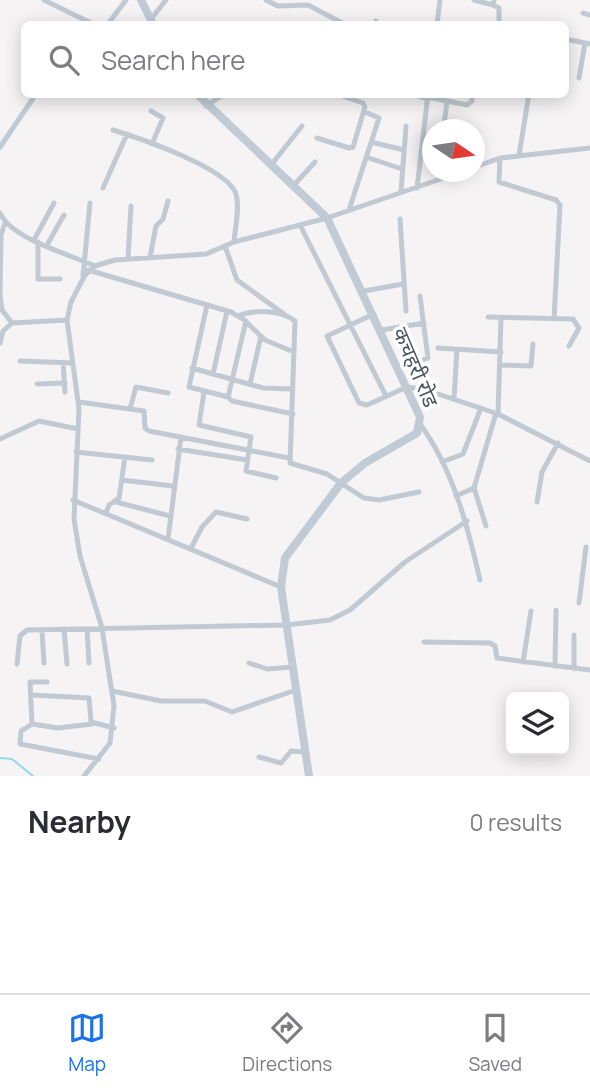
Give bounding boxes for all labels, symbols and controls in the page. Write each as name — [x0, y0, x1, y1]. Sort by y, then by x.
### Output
search box — [21, 21, 569, 98]
icon: search — [45, 41, 83, 79]
text: Search here — [101, 42, 246, 78]
north arrow — [422, 119, 485, 182]
street label: कचहरी रोड — [387, 323, 446, 412]
map controls — [506, 692, 569, 755]
button: layers — [506, 692, 569, 755]
text: Nearby — [28, 801, 131, 842]
text: 0 results — [469, 806, 562, 838]
tab: Map — [68, 1009, 106, 1077]
tab: Directions — [242, 1009, 332, 1077]
tab: Saved — [468, 1009, 522, 1077]

